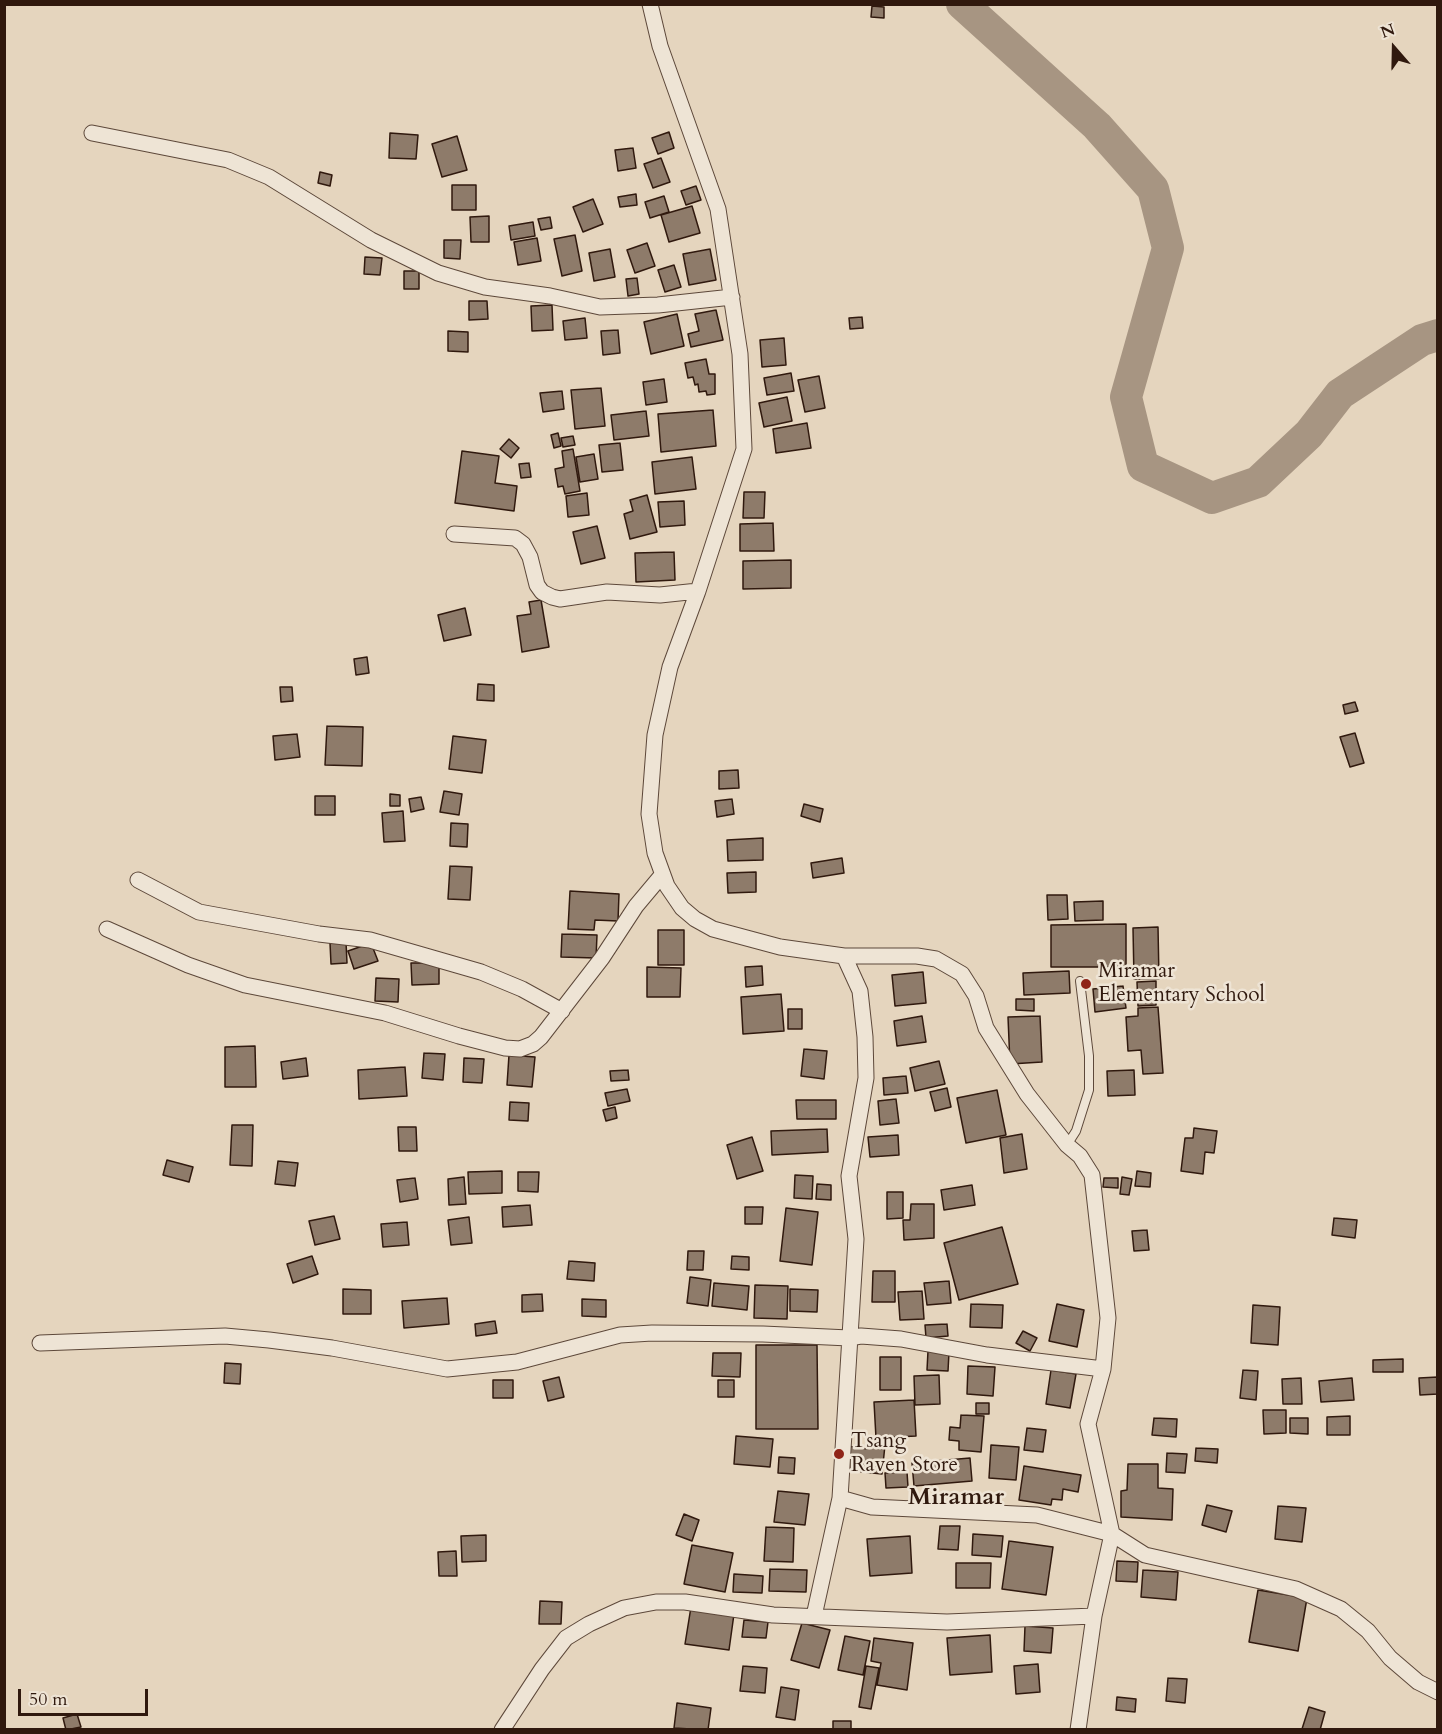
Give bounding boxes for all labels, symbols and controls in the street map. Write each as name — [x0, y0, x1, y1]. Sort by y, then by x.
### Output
north arrow — [1364, 18, 1424, 78]
text: N — [1378, 18, 1398, 44]
place label: Miramar Elementary School — [1098, 959, 1265, 1009]
marker: Miramar Elementary School — [1079, 977, 1093, 991]
place label: Tsang Raven Store — [851, 1429, 958, 1479]
marker: Tsang Raven Store — [832, 1447, 846, 1461]
district label: Miramar — [908, 1484, 1004, 1512]
scale bar — [21, 1677, 152, 1715]
text: 50 m — [29, 1687, 68, 1712]

